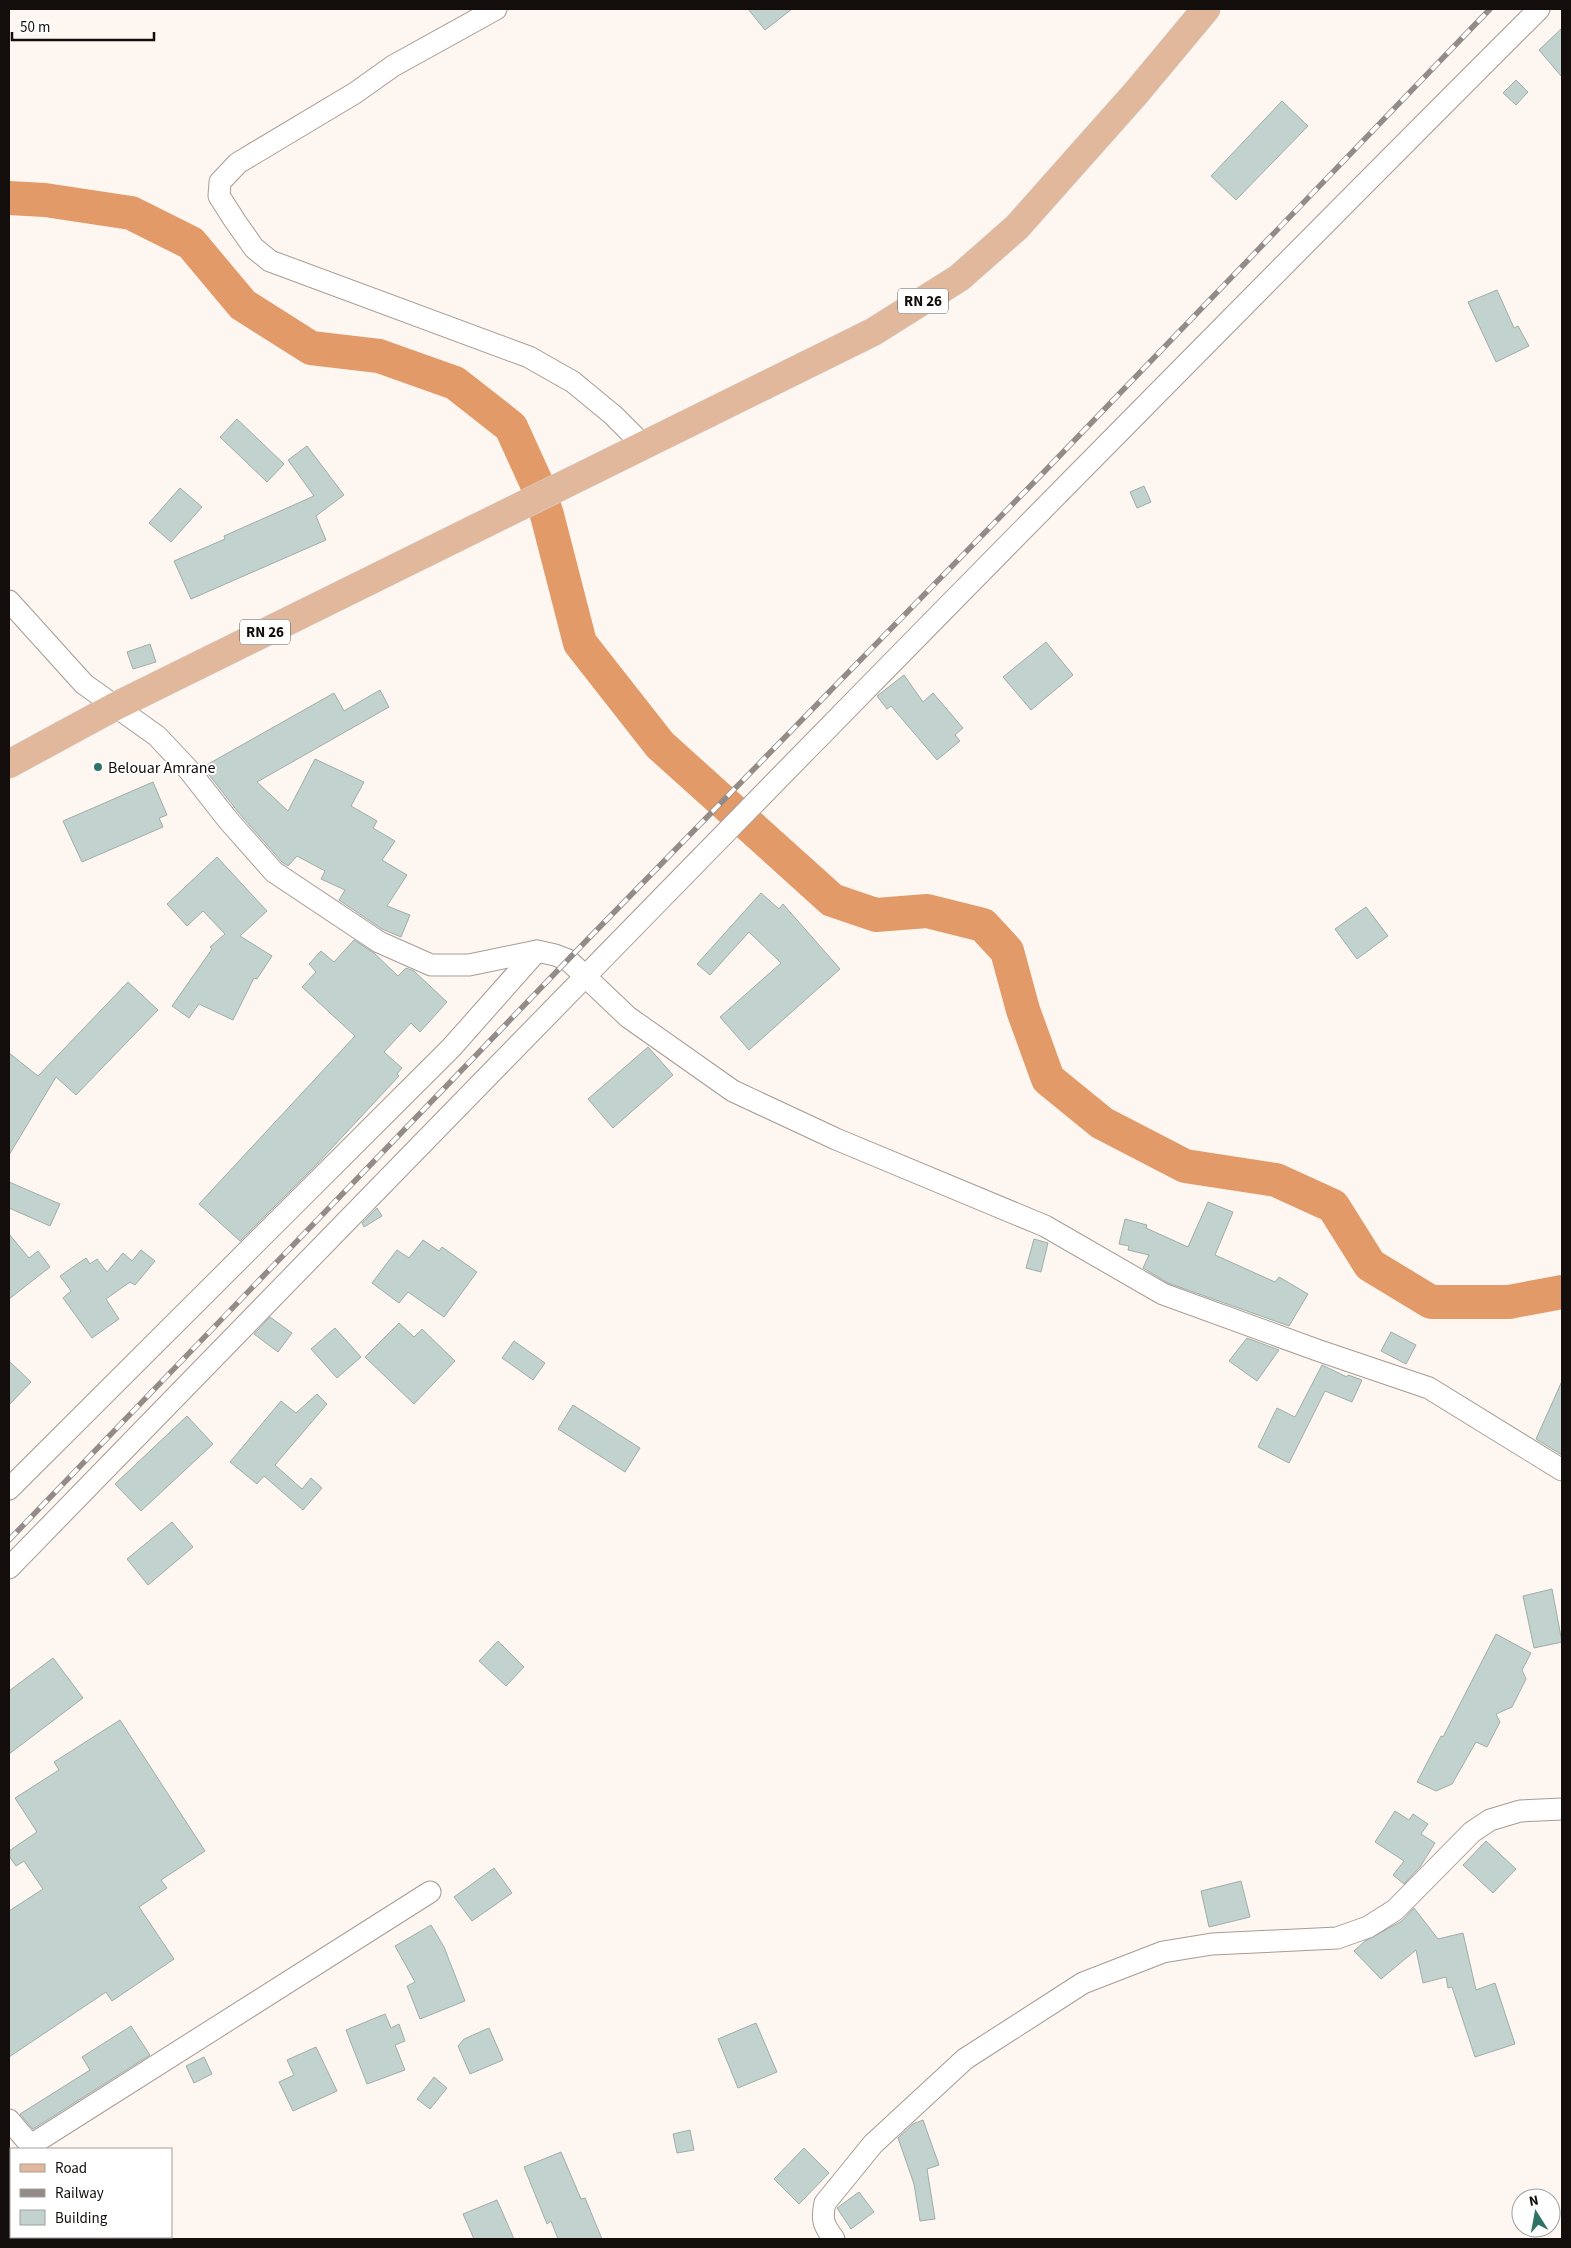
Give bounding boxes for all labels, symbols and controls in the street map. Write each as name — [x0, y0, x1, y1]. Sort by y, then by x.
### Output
scale bar — [12, 10, 155, 42]
text: 50 m — [20, 17, 50, 38]
road number: RN 26 — [898, 288, 948, 314]
road number: RN 26 — [240, 620, 290, 644]
place label: Belouar Amrane — [108, 757, 216, 779]
marker: Belouar Amrane — [92, 761, 104, 773]
legend — [10, 2148, 172, 2238]
text: Road — [55, 2158, 87, 2179]
text: Railway — [55, 2183, 104, 2204]
north arrow — [1511, 2188, 1561, 2238]
text: N — [1527, 2191, 1540, 2212]
text: Building — [55, 2208, 108, 2229]

